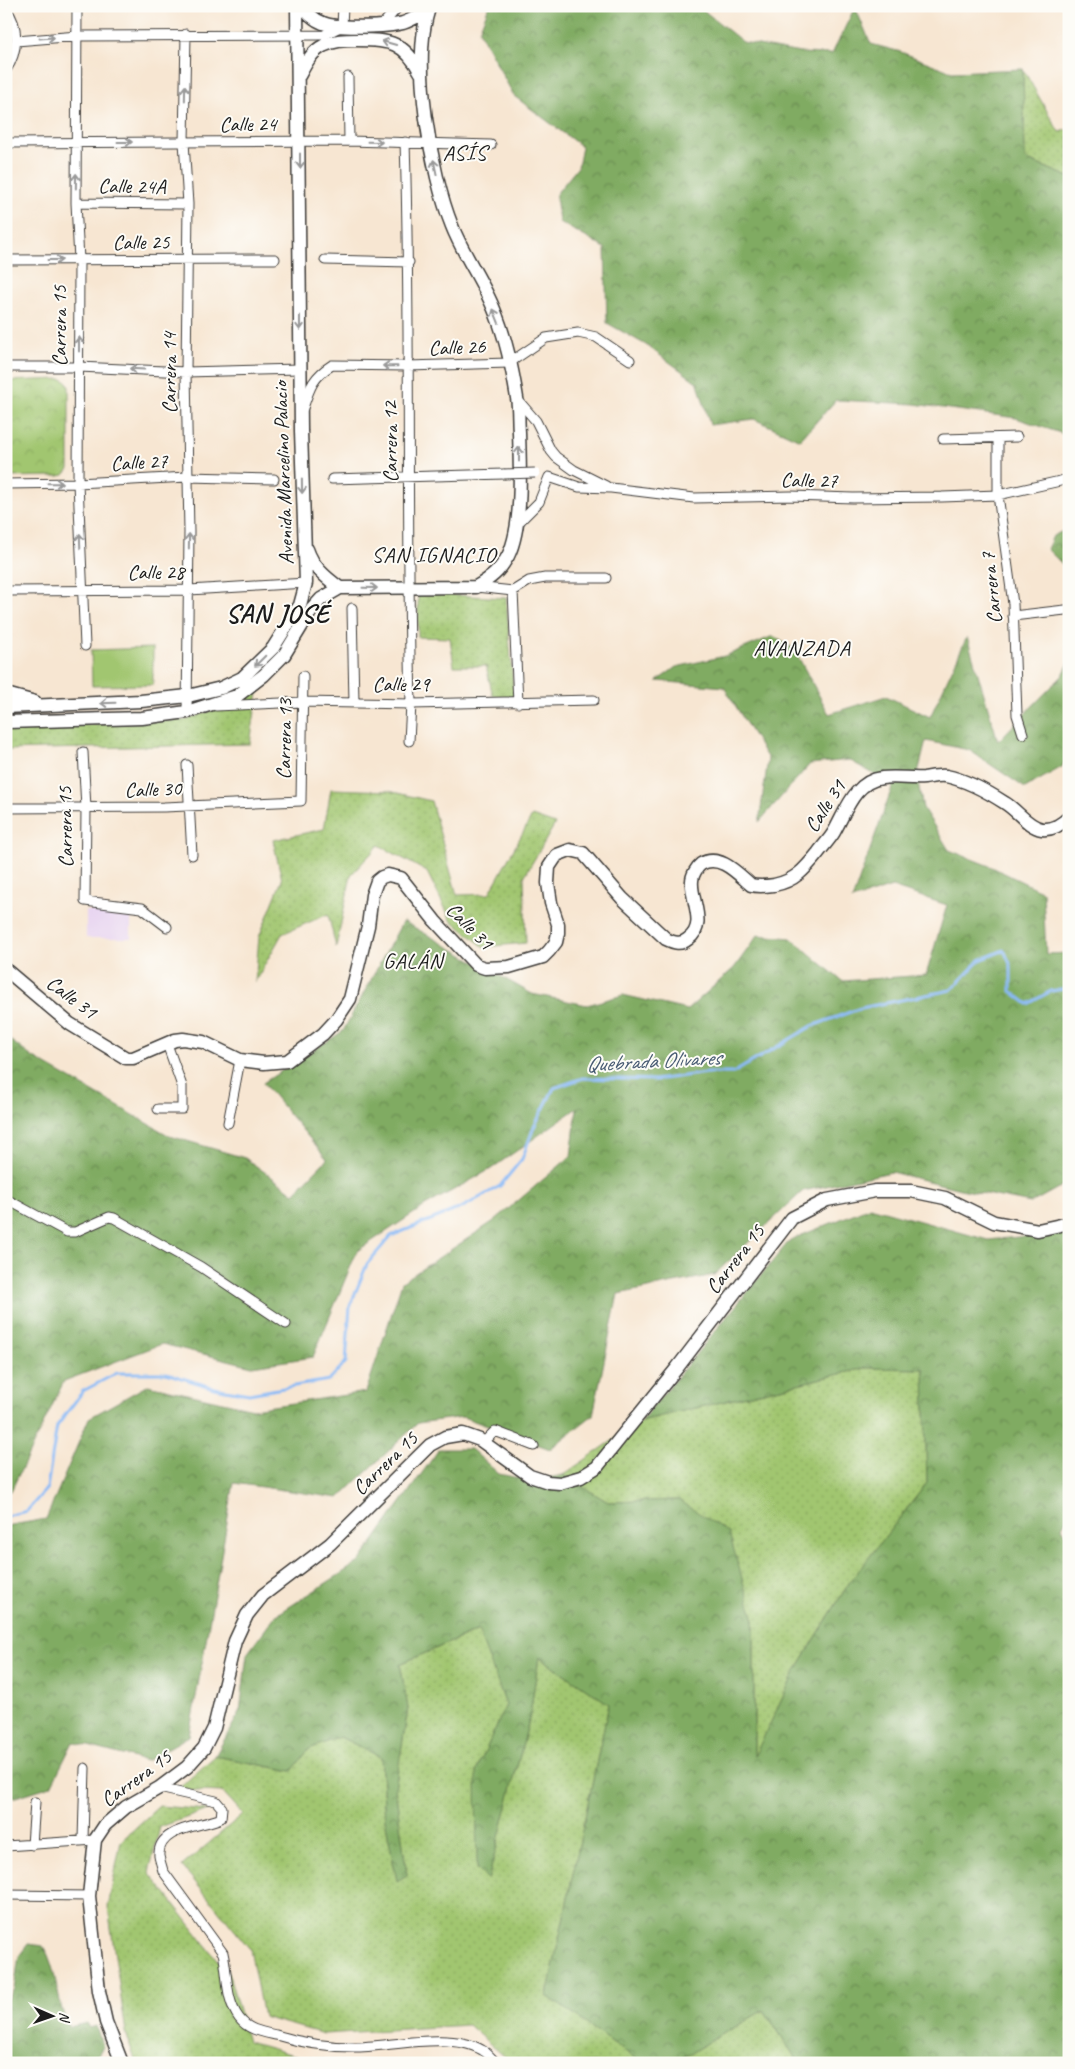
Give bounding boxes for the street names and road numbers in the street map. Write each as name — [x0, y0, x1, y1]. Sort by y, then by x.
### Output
street label: Calle 24 — [220, 111, 279, 137]
street label: Calle 24A — [98, 172, 167, 200]
street label: Calle 25 — [112, 228, 171, 255]
street label: Carrera 15 — [46, 284, 72, 367]
street label: Carrera 14 — [156, 330, 182, 414]
street label: Calle 26 — [428, 333, 486, 361]
street label: Avenida Marcelino Palacio — [267, 378, 299, 565]
street label: Carrera 12 — [377, 400, 403, 483]
street label: Calle 27 — [110, 447, 170, 476]
street label: Calle 27 — [780, 467, 839, 494]
street label: Carrera 7 — [974, 549, 1008, 625]
street label: Calle 28 — [128, 559, 187, 585]
street label: Calle 29 — [373, 671, 431, 697]
street label: Carrera 13 — [270, 697, 298, 780]
street label: Calle 31 — [799, 774, 852, 837]
street label: Calle 30 — [124, 775, 183, 803]
street label: Carrera 15 — [51, 785, 79, 868]
street label: Calle 31 — [441, 897, 500, 956]
street label: Calle 31 — [41, 969, 104, 1025]
street label: Carrera 15 — [700, 1218, 771, 1299]
street label: Carrera 15 — [347, 1424, 424, 1501]
street label: Carrera 15 — [96, 1743, 178, 1812]

